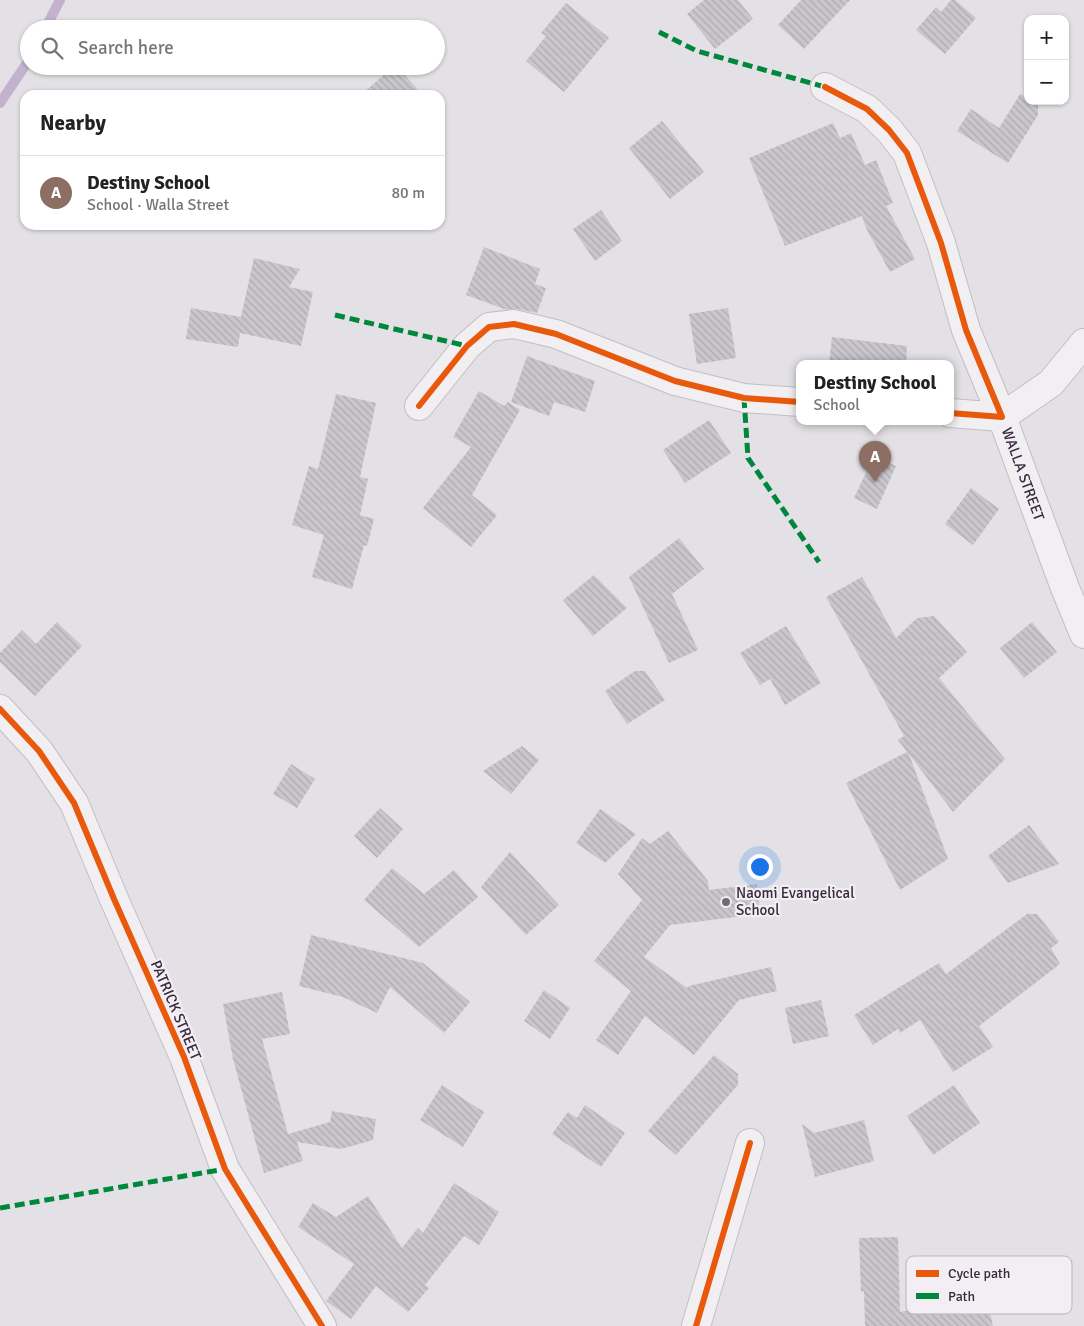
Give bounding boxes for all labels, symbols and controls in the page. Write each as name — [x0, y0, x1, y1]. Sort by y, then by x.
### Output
map controls — [1024, 15, 1069, 105]
button: + — [1024, 15, 1069, 60]
search box — [20, 20, 445, 75]
icon: search — [38, 34, 66, 62]
text: Search here — [78, 36, 174, 60]
button: − — [1024, 60, 1069, 105]
text: Nearby — [40, 110, 106, 136]
text: Destiny School — [87, 171, 210, 195]
text: A — [51, 183, 61, 203]
text: 80 m — [391, 183, 425, 203]
text: School · Walla Street — [87, 195, 229, 215]
popup — [796, 360, 954, 425]
text: Destiny School — [814, 371, 936, 395]
text: School — [814, 395, 860, 415]
street label: WALLA STREET — [998, 425, 1048, 524]
pin: A — [859, 441, 891, 482]
your location — [747, 854, 773, 880]
place label: Naomi Evangelical School — [736, 884, 855, 919]
marker: Naomi Evangelical School — [720, 896, 732, 908]
street label: PATRICK STREET — [147, 957, 205, 1063]
legend — [906, 1256, 1072, 1314]
text: Cycle path — [948, 1265, 1010, 1282]
text: Path — [948, 1288, 975, 1305]

